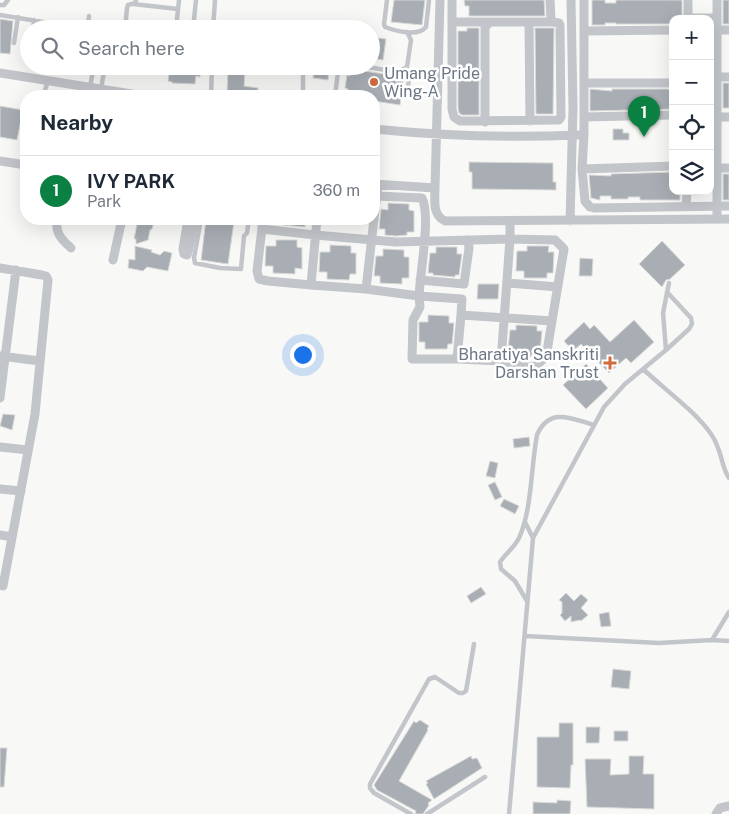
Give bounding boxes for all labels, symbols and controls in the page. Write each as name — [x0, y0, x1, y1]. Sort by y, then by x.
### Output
map controls — [669, 15, 714, 195]
button: + — [669, 15, 714, 60]
search box — [20, 20, 380, 75]
icon: search — [38, 34, 66, 62]
text: Search here — [78, 37, 185, 59]
button: − — [669, 60, 714, 105]
place label: Umang Pride Wing-A — [384, 64, 480, 101]
marker: Umang Pride Wing-A — [368, 76, 380, 88]
pin: 1 — [628, 96, 660, 137]
button: locate — [669, 105, 714, 150]
text: Nearby — [40, 110, 113, 135]
button: layers — [669, 150, 714, 195]
text: IVY PARK — [87, 170, 175, 192]
text: 1 — [53, 181, 59, 200]
text: 360 m — [313, 181, 360, 200]
text: Park — [87, 192, 121, 211]
your location — [290, 342, 316, 368]
place label: Bharatiya Sanskriti Darshan Trust — [458, 345, 599, 382]
marker: Bharatiya Sanskriti Darshan Trust — [603, 356, 617, 370]

